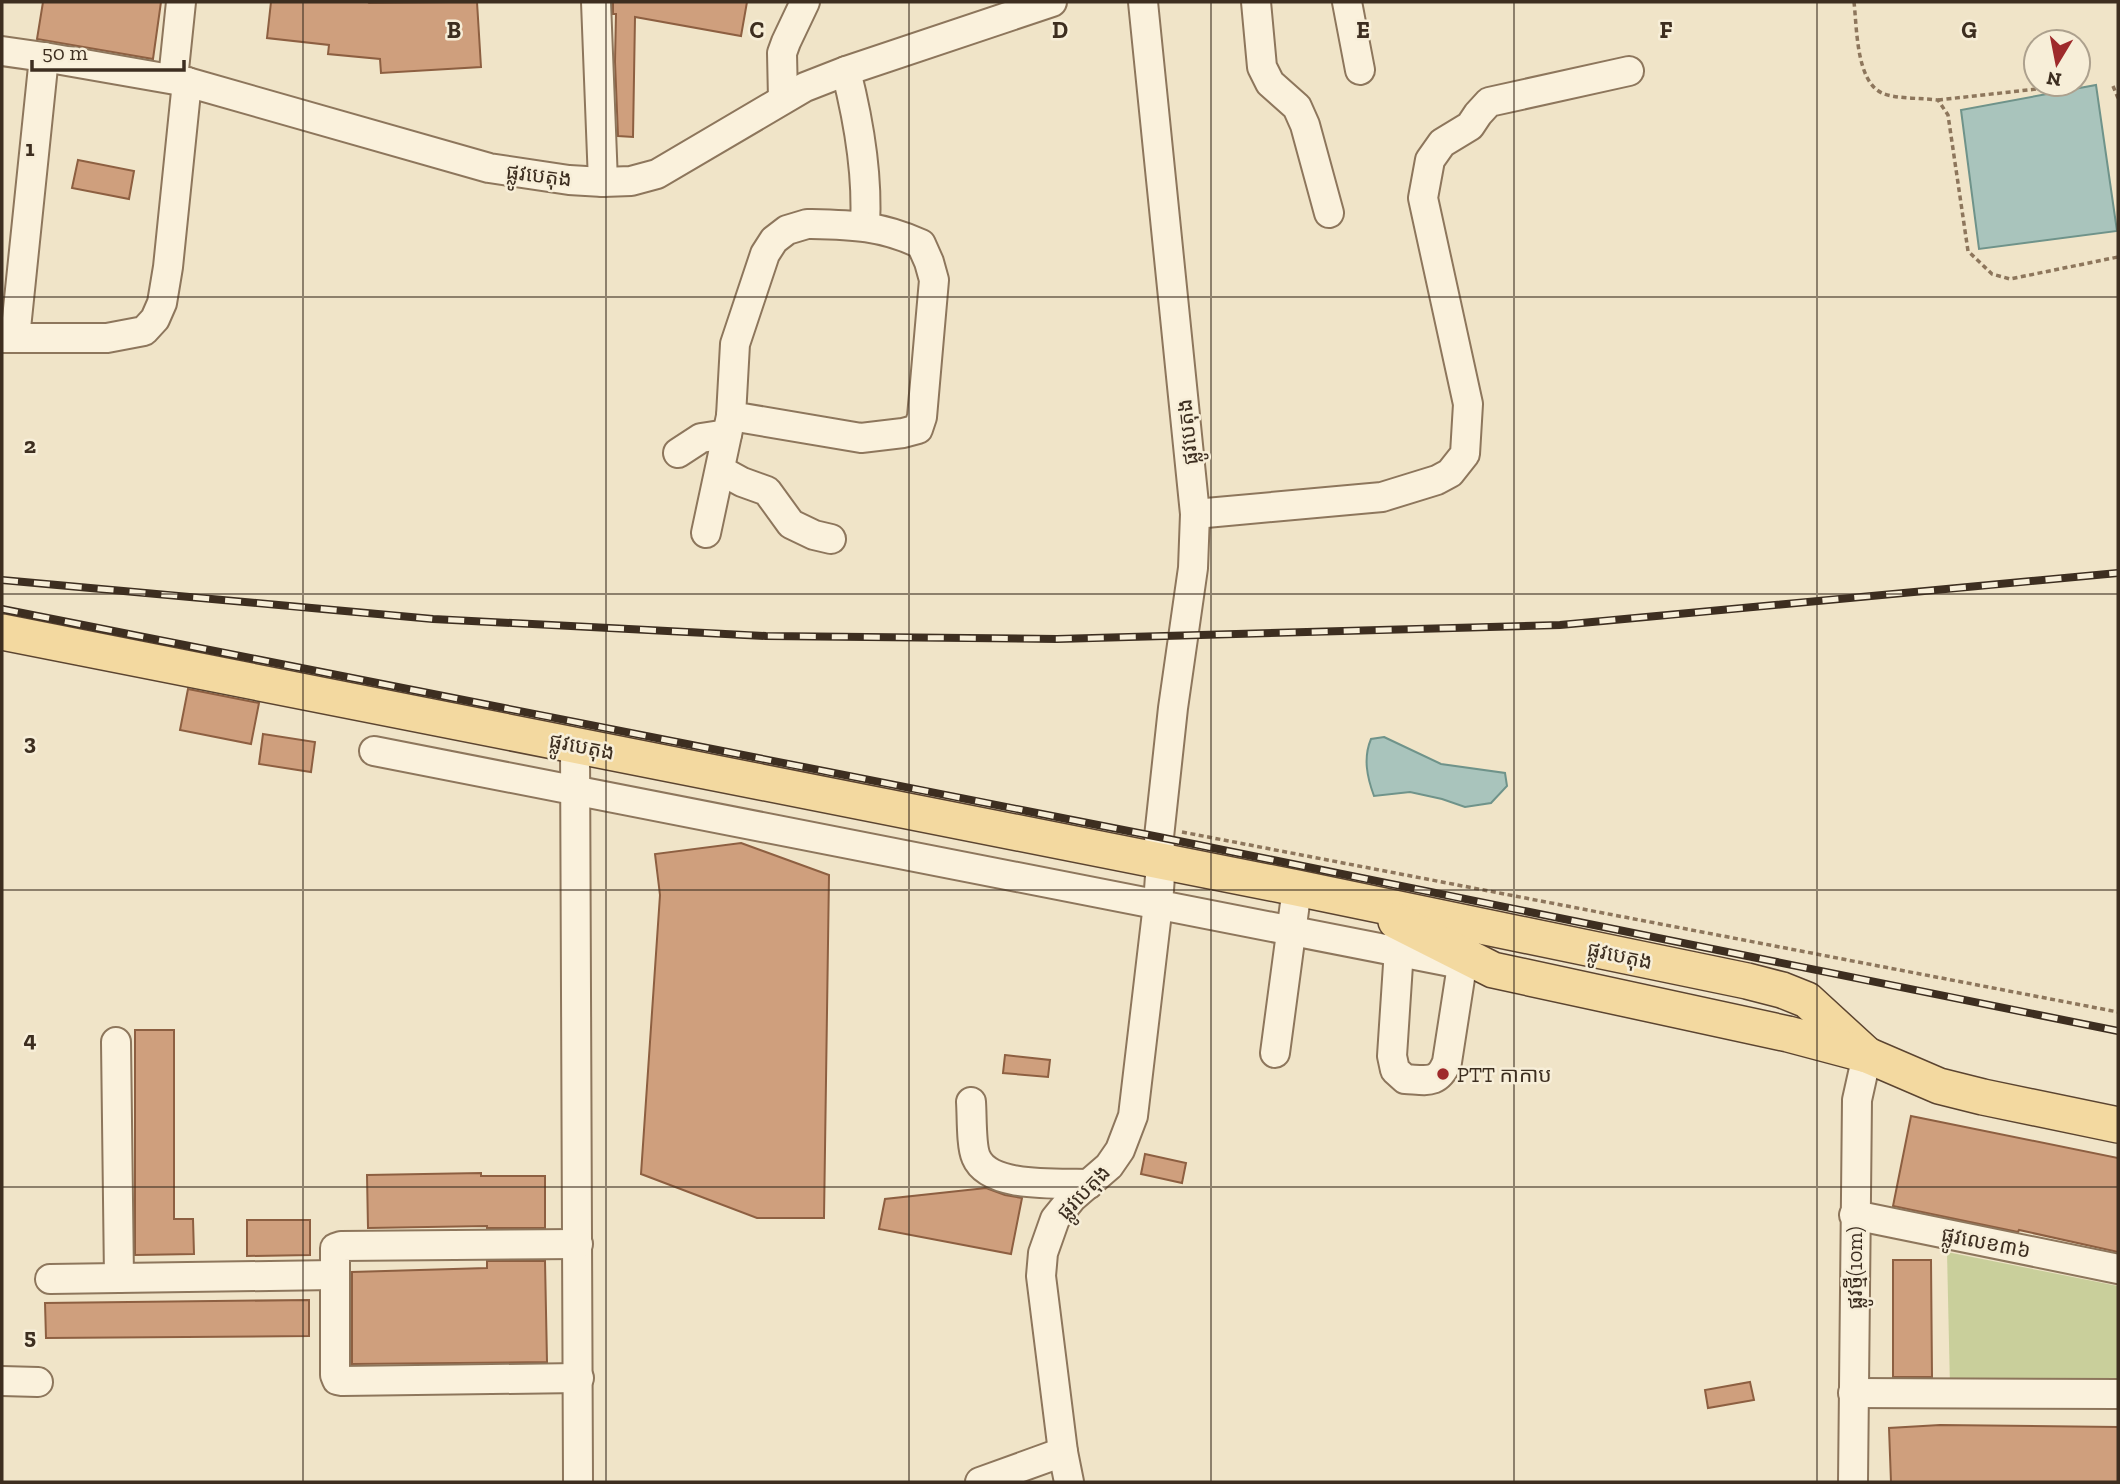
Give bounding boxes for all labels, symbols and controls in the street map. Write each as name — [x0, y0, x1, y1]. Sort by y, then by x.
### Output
text: B — [447, 16, 461, 44]
text: C — [750, 16, 764, 44]
text: D — [1052, 16, 1068, 44]
text: E — [1356, 16, 1370, 44]
text: F — [1659, 16, 1673, 44]
text: G — [1961, 16, 1977, 44]
scale bar — [32, 28, 184, 72]
north arrow — [2022, 28, 2092, 98]
text: 50 m — [42, 40, 88, 65]
text: N — [2045, 67, 2063, 92]
text: 1 — [25, 134, 35, 162]
street label: ផ្លូវបេតុង — [504, 159, 573, 199]
street label: ផ្លូវបេតុង — [1171, 397, 1210, 466]
text: 2 — [24, 431, 36, 459]
street label: ផ្លូវបេតុង — [546, 727, 617, 772]
text: 3 — [24, 728, 36, 756]
street label: ផ្លូវបេតុង — [1584, 936, 1655, 981]
text: 4 — [23, 1025, 37, 1053]
place label: PTT កាកាប — [1457, 1062, 1552, 1087]
marker: PTT កាកាប — [1435, 1066, 1451, 1082]
street label: ផ្លូវបេតុង — [1051, 1159, 1120, 1230]
street label: ផ្លូវលេខ៣៦ — [1938, 1221, 2033, 1270]
street label: ផ្លូវថ្មី(10m) — [1842, 1227, 1874, 1309]
text: 5 — [24, 1322, 36, 1350]

